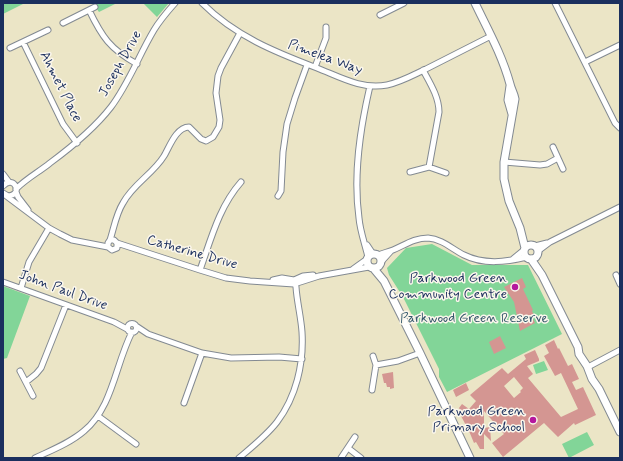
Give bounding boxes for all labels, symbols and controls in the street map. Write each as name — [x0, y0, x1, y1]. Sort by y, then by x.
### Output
street label: Joseph Drive — [96, 28, 146, 100]
street label: Pimelea Way — [285, 37, 365, 79]
street label: Ahmet Place — [35, 49, 85, 125]
street label: Catherine Drive — [145, 232, 239, 274]
street label: John Paul Drive — [16, 267, 110, 315]
place label: Parkwood Green Community Centre — [388, 271, 507, 304]
marker: Parkwood Green Community Centre — [510, 282, 520, 292]
park label: Parkwood Green Reserve — [400, 311, 548, 327]
place label: Parkwood Green Primary School — [428, 404, 525, 436]
marker: Parkwood Green Primary School — [528, 415, 538, 425]

